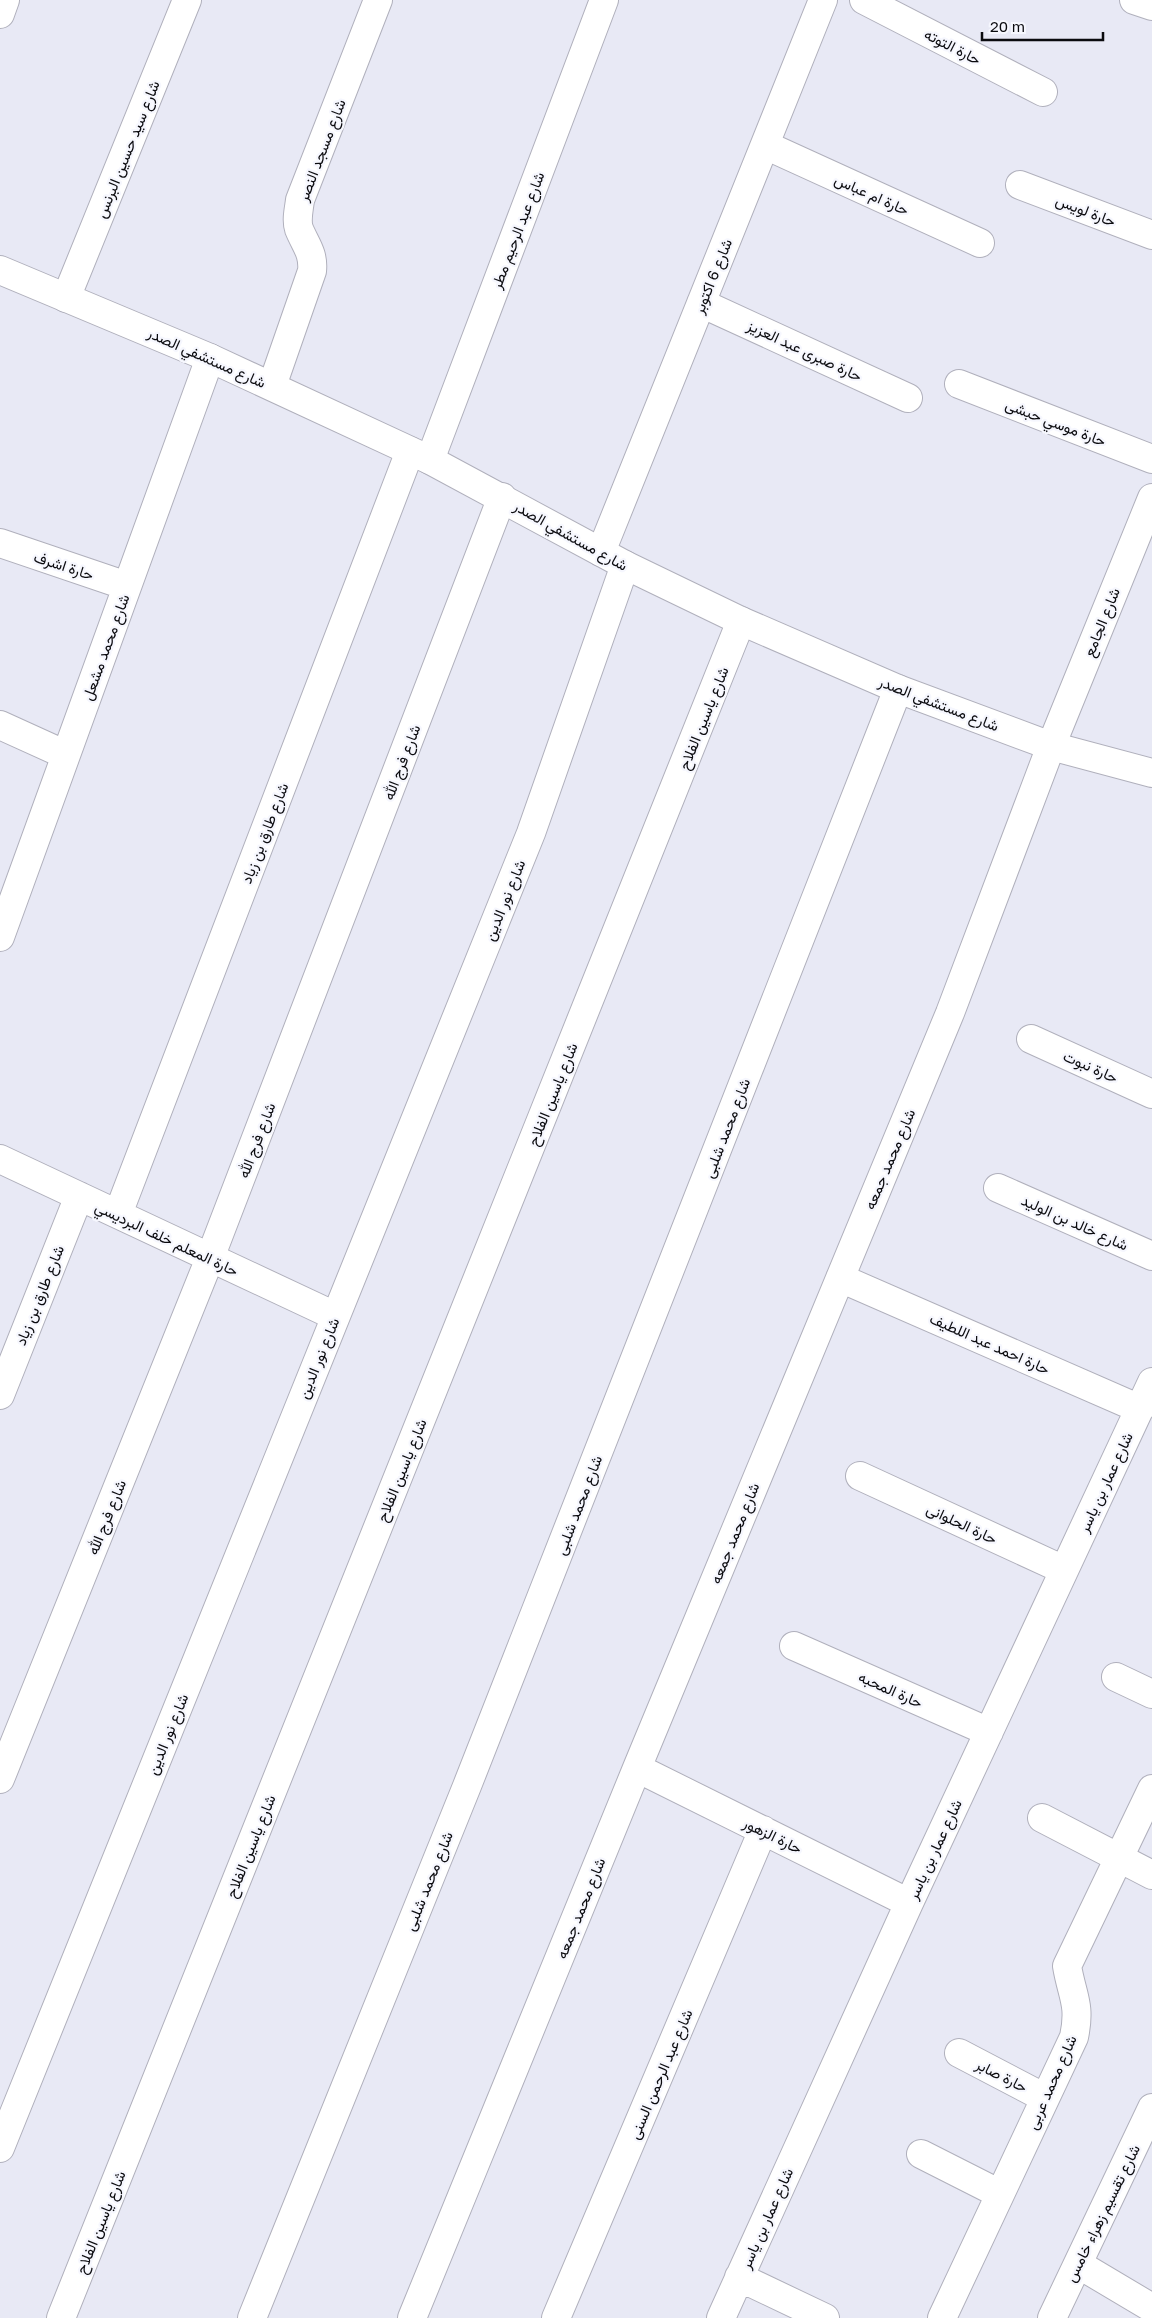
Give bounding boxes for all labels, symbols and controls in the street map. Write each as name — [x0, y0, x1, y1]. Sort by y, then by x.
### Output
scale bar — [982, 10, 1103, 42]
text: 20 m — [990, 17, 1025, 35]
street label: حارة التوته — [921, 24, 984, 69]
street label: شارع سيد حسين البرنس — [91, 77, 166, 222]
street label: شارع مسجد النصر — [293, 96, 352, 206]
street label: شارع عبد الرحيم مطر — [486, 169, 550, 293]
street label: حارة ام عباس — [831, 170, 912, 220]
street label: حارة لويس — [1053, 190, 1119, 232]
street label: شارع 6 اكتوبر — [688, 236, 738, 318]
street label: حارة صبرى عبد العزيز — [743, 315, 865, 386]
street label: شارع مستشفي الصدر — [142, 322, 269, 396]
street label: حارة موسي حبشى — [1001, 395, 1109, 454]
street label: شارع مستشفي الصدر — [508, 496, 631, 578]
street label: حارة اشرف — [32, 547, 96, 584]
street label: شارع الجامع — [1079, 585, 1126, 660]
street label: شارع محمد مشعل — [77, 591, 135, 704]
street label: شارع ياسين الفلاح — [674, 664, 735, 773]
street label: شارع مستشفي الصدر — [874, 671, 1002, 739]
street label: شارع فرج الله — [378, 722, 426, 803]
street label: شارع طارق بن زياد — [237, 780, 294, 887]
street label: شارع نور الدين — [480, 857, 531, 944]
street label: شارع ياسين الفلاح — [523, 1040, 584, 1149]
street label: حارة نبوت — [1060, 1046, 1121, 1087]
street label: شارع محمد شلبى — [699, 1075, 756, 1181]
street label: شارع فرج الله — [233, 1100, 281, 1181]
street label: شارع محمد جمعه — [860, 1106, 921, 1213]
street label: شارع خالد بن الوليد — [1018, 1190, 1131, 1256]
street label: حارة المعلم خلف البرديسي — [90, 1197, 242, 1284]
street label: شارع طارق بن زياد — [11, 1242, 70, 1349]
street label: حارة احمد عبد اللطيف — [927, 1308, 1053, 1378]
street label: شارع نور الدين — [294, 1315, 345, 1402]
street label: شارع ياسين الفلاح — [372, 1416, 433, 1525]
street label: شارع عمار بن ياسر — [1074, 1429, 1139, 1537]
street label: شارع محمد شلبى — [551, 1452, 608, 1558]
street label: شارع فرج الله — [83, 1477, 132, 1558]
street label: شارع محمد جمعه — [706, 1480, 765, 1587]
street label: حارة الحلوانى — [923, 1499, 1000, 1549]
street label: حارة المحبه — [856, 1667, 926, 1712]
street label: شارع نور الدين — [143, 1691, 194, 1778]
street label: شارع ياسين الفلاح — [221, 1792, 282, 1901]
street label: شارع عمار بن ياسر — [903, 1796, 968, 1904]
street label: حارة الزهور — [739, 1813, 805, 1858]
street label: شارع محمد شلبى — [400, 1829, 459, 1934]
street label: شارع محمد جمعه — [552, 1855, 611, 1962]
street label: شارع عبد الرحمن السنى — [624, 2006, 698, 2143]
street label: شارع محمد عربى — [1022, 2032, 1083, 2133]
street label: حارة صابر — [972, 2054, 1031, 2096]
street label: شارع تقسيم زهراء خامس — [1061, 2141, 1146, 2286]
street label: شارع عمار بن ياسر — [735, 2165, 799, 2273]
street label: شارع ياسين الفلاح — [71, 2168, 132, 2277]

